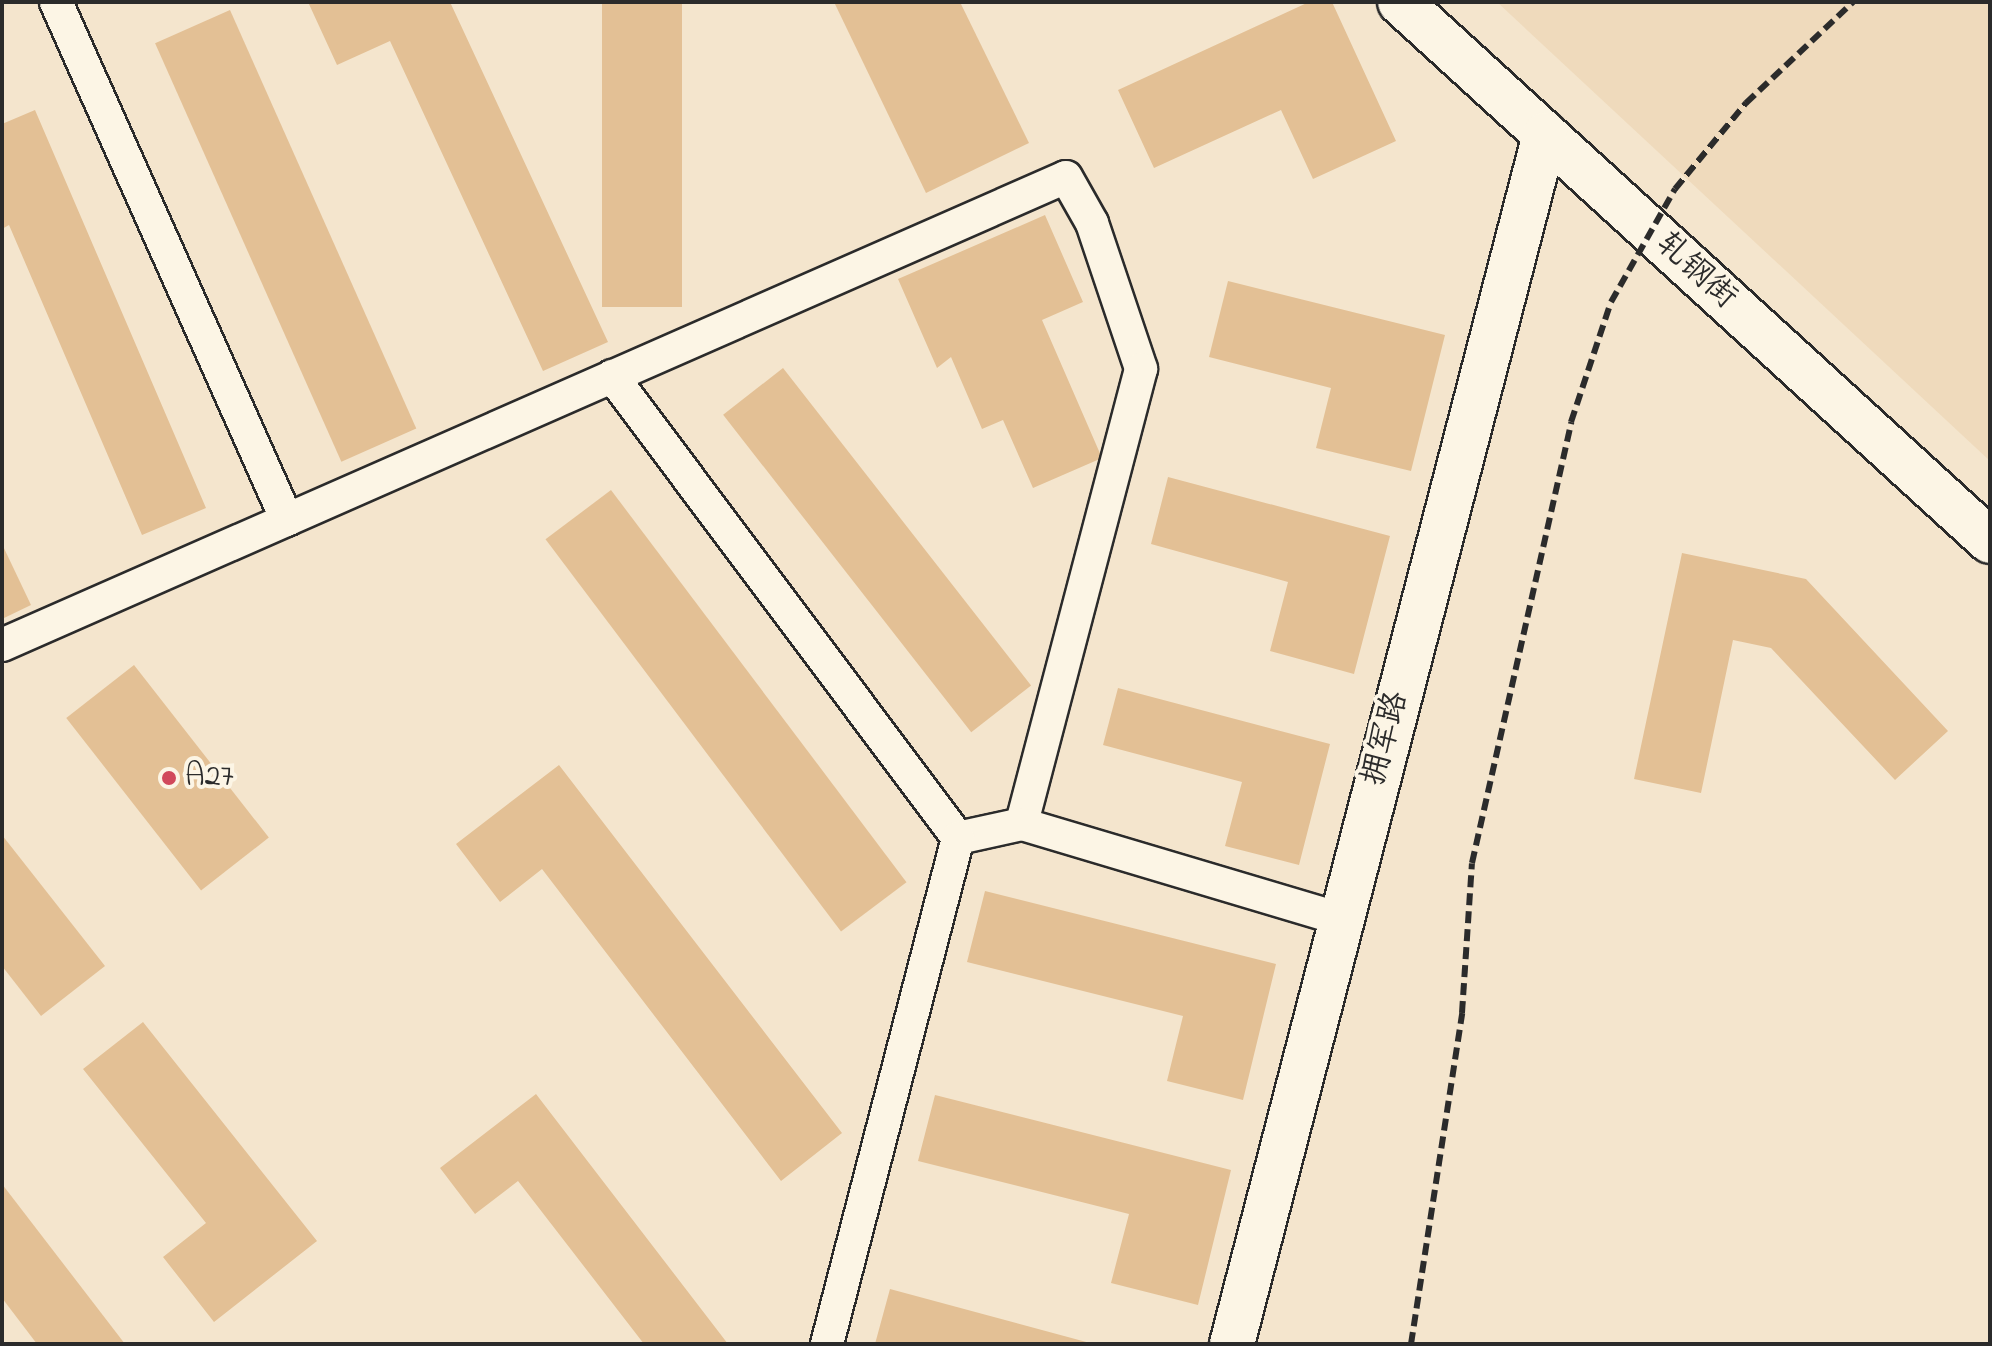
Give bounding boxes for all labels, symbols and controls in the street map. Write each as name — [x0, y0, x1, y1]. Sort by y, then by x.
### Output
street label: 轧钢街 — [1646, 226, 1744, 318]
street label: 拥军路 — [1356, 688, 1418, 790]
place label: A27 — [185, 759, 234, 797]
marker: A27 — [160, 769, 178, 787]

